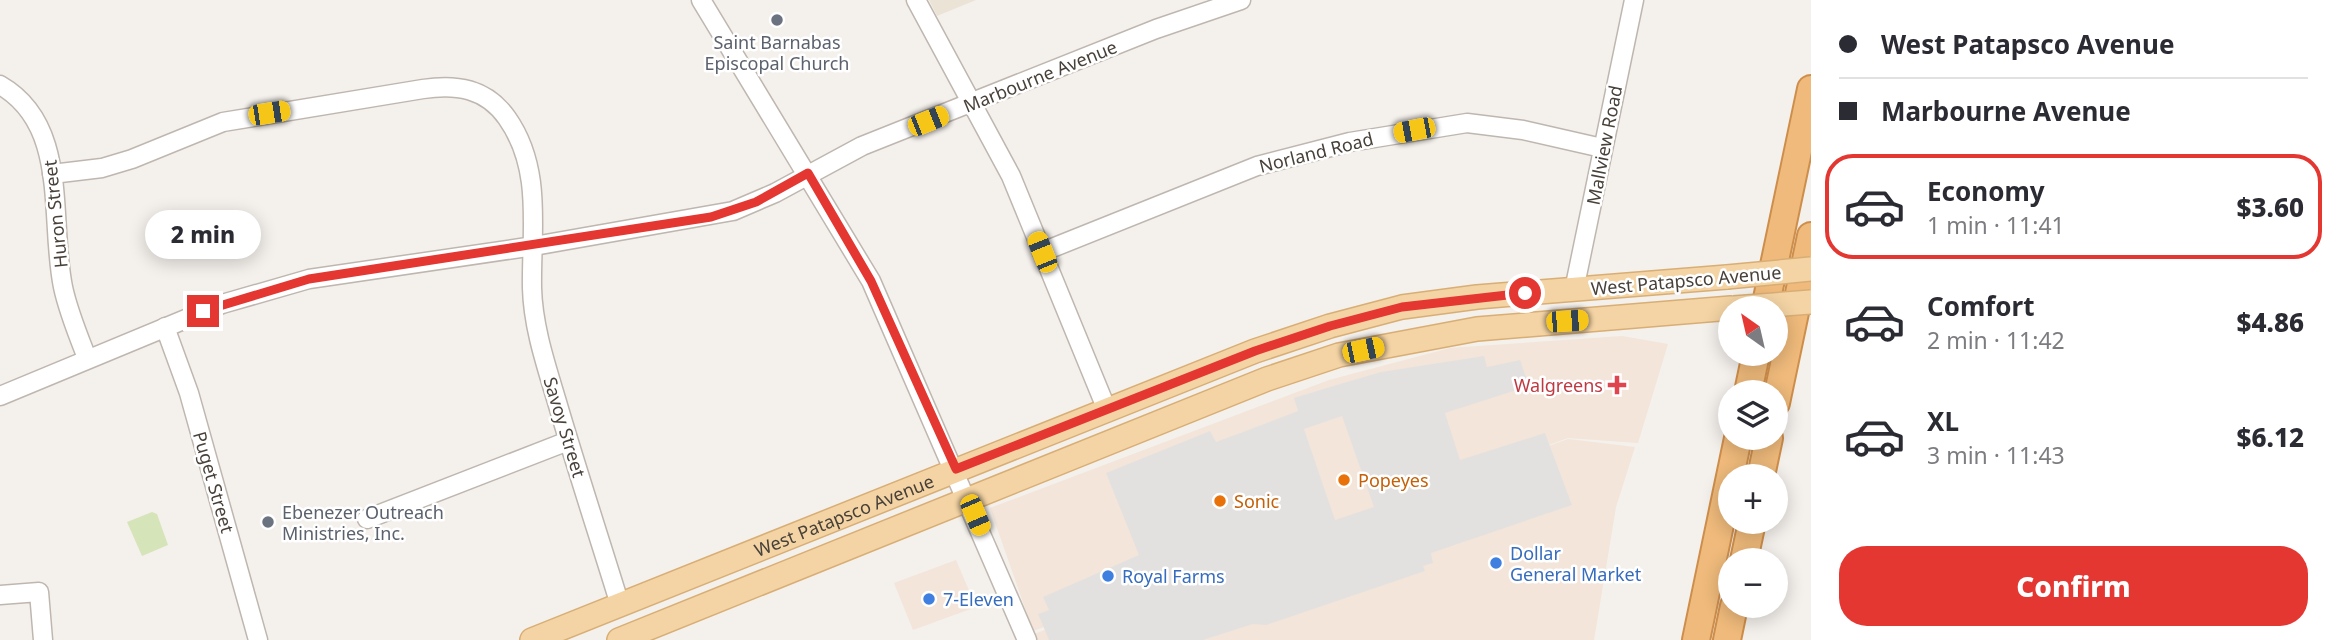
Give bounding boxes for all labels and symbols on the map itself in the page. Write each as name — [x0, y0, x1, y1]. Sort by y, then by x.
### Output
marker: Saint Barnabas Episcopal Church — [769, 12, 785, 28]
place label: Saint Barnabas Episcopal Church — [705, 30, 849, 75]
street label: Marbourne Avenue — [960, 34, 1120, 118]
street label: Mallview Road — [1581, 83, 1627, 207]
car — [247, 99, 292, 127]
car — [905, 103, 952, 139]
car — [1392, 116, 1437, 144]
street label: Norland Road — [1256, 126, 1376, 178]
street label: Huron Street — [37, 158, 73, 269]
callout: 2 min — [145, 210, 261, 258]
car — [1025, 229, 1060, 275]
street label: West Patapsco Avenue — [1590, 260, 1782, 300]
route start — [1509, 277, 1541, 309]
route end — [187, 295, 219, 327]
north arrow — [1718, 296, 1788, 366]
car — [1546, 309, 1589, 333]
car — [1341, 335, 1386, 365]
place label: Walgreens — [1514, 373, 1603, 397]
street label: Savoy Street — [538, 374, 592, 481]
marker: Walgreens — [1609, 377, 1625, 393]
street label: Puget Street — [188, 428, 240, 536]
place label: Popeyes — [1358, 468, 1429, 492]
street label: West Patapsco Avenue — [751, 469, 937, 562]
marker: Popeyes — [1336, 472, 1352, 488]
place label: Sonic — [1234, 489, 1280, 513]
car — [958, 492, 993, 538]
marker: Sonic — [1212, 493, 1228, 509]
place label: Ebenezer Outreach Ministries, Inc. — [282, 500, 444, 545]
marker: Ebenezer Outreach Ministries, Inc. — [260, 514, 276, 530]
place label: Dollar General Market — [1510, 541, 1642, 586]
marker: Dollar General Market — [1488, 555, 1504, 571]
place label: Royal Farms — [1122, 564, 1225, 588]
marker: Royal Farms — [1100, 568, 1116, 584]
place label: 7-Eleven — [943, 587, 1014, 611]
marker: 7-Eleven — [921, 591, 937, 607]

